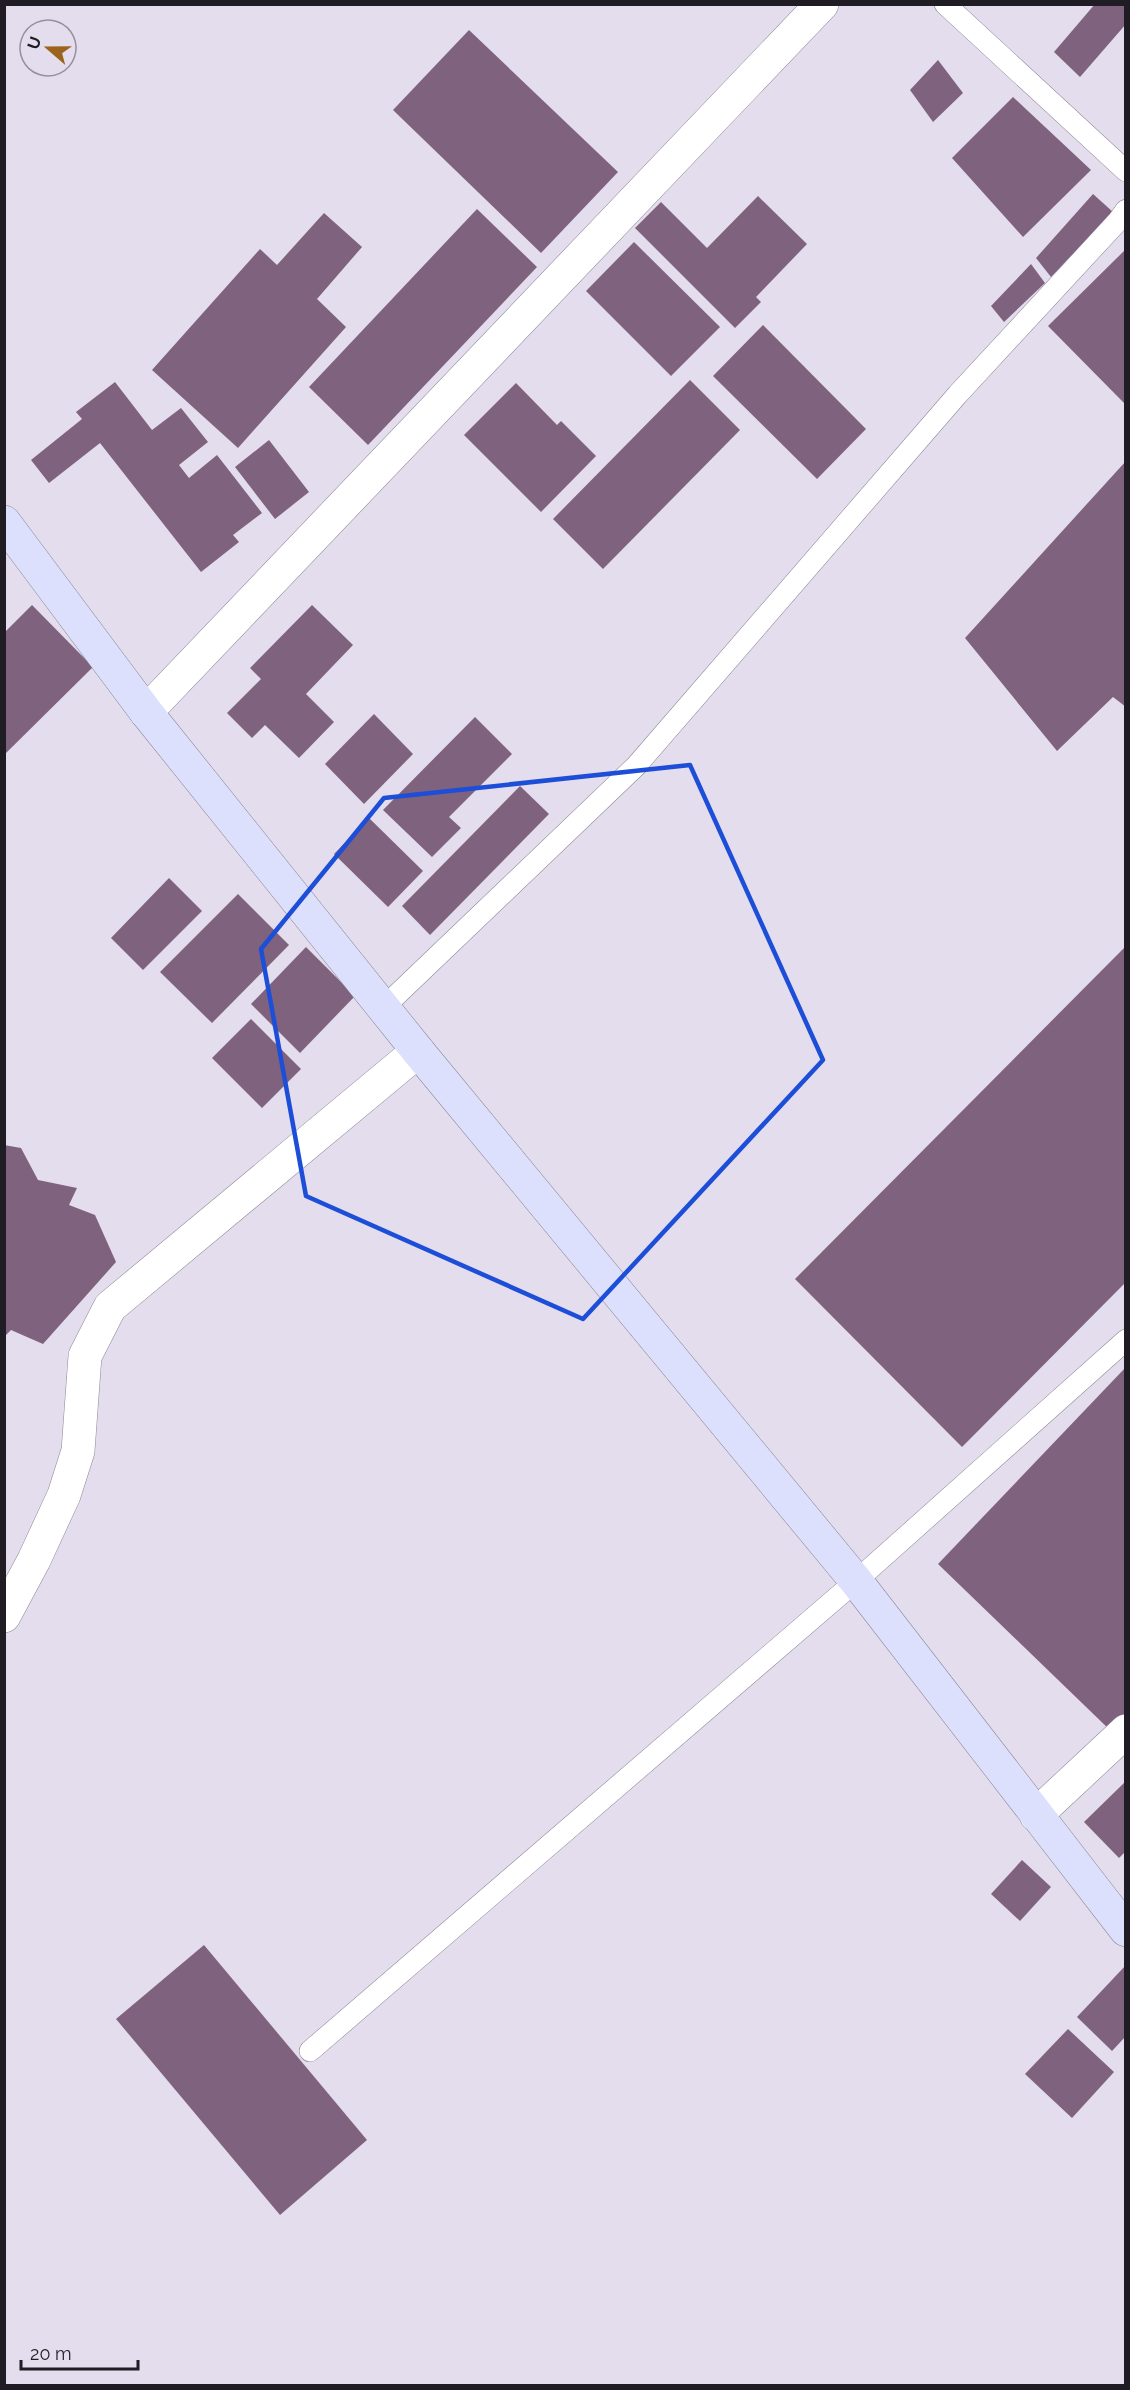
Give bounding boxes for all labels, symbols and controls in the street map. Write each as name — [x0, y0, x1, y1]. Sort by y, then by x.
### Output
north arrow — [18, 18, 78, 78]
text: U — [23, 34, 45, 52]
scale bar — [21, 2333, 138, 2371]
text: 20 m — [30, 2343, 72, 2364]

